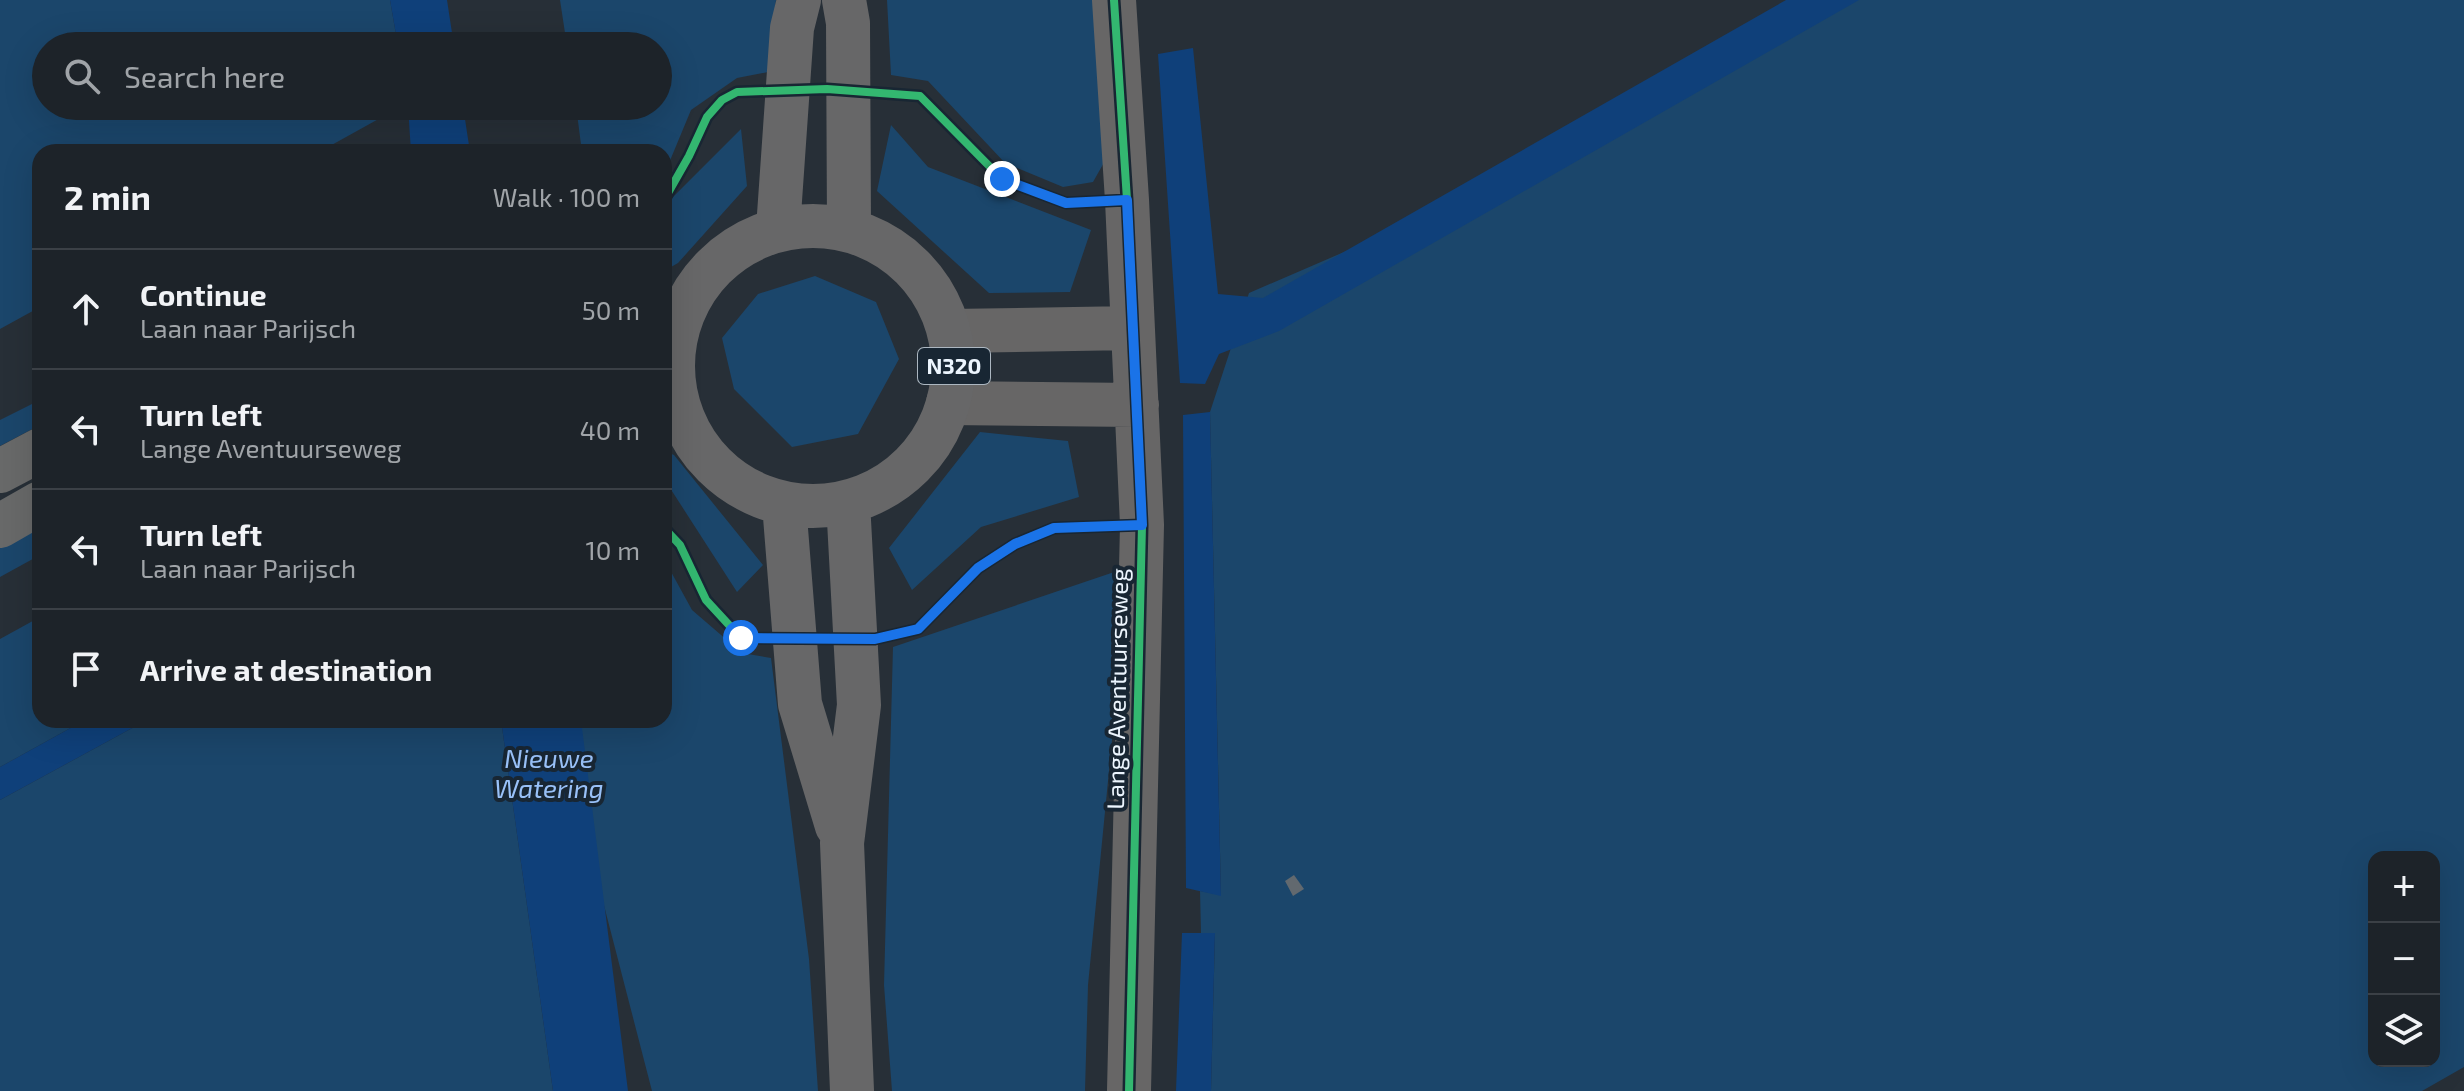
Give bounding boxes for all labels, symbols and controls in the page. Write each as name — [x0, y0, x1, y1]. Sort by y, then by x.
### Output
search box — [32, 32, 672, 120]
icon: search — [60, 54, 104, 98]
text: Search here — [124, 58, 285, 94]
route end — [984, 161, 1020, 197]
text: 2 min — [64, 176, 151, 217]
text: Walk · 100 m — [493, 181, 640, 212]
text: Continue — [140, 276, 267, 312]
icon: ahead — [64, 287, 108, 331]
text: 50 m — [582, 294, 640, 325]
text: Laan naar Parijsch — [140, 312, 356, 343]
road number: N320 — [918, 348, 990, 384]
text: Turn left — [140, 396, 262, 432]
icon: left — [64, 407, 108, 451]
text: 40 m — [580, 414, 640, 445]
text: Lange Aventuurseweg — [140, 432, 402, 463]
text: Turn left — [140, 516, 262, 552]
icon: left — [64, 527, 108, 571]
text: 10 m — [585, 534, 640, 565]
text: Laan naar Parijsch — [140, 552, 356, 583]
street label: Lange Aventuurseweg — [1100, 568, 1133, 810]
route start — [723, 620, 759, 656]
icon: arrive — [64, 647, 108, 691]
text: Arrive at destination — [140, 651, 432, 687]
water label: Nieuwe Watering — [494, 742, 604, 803]
map controls — [2368, 851, 2440, 1067]
button: + — [2368, 851, 2440, 923]
button: − — [2368, 923, 2440, 995]
button: layers — [2368, 995, 2440, 1067]

